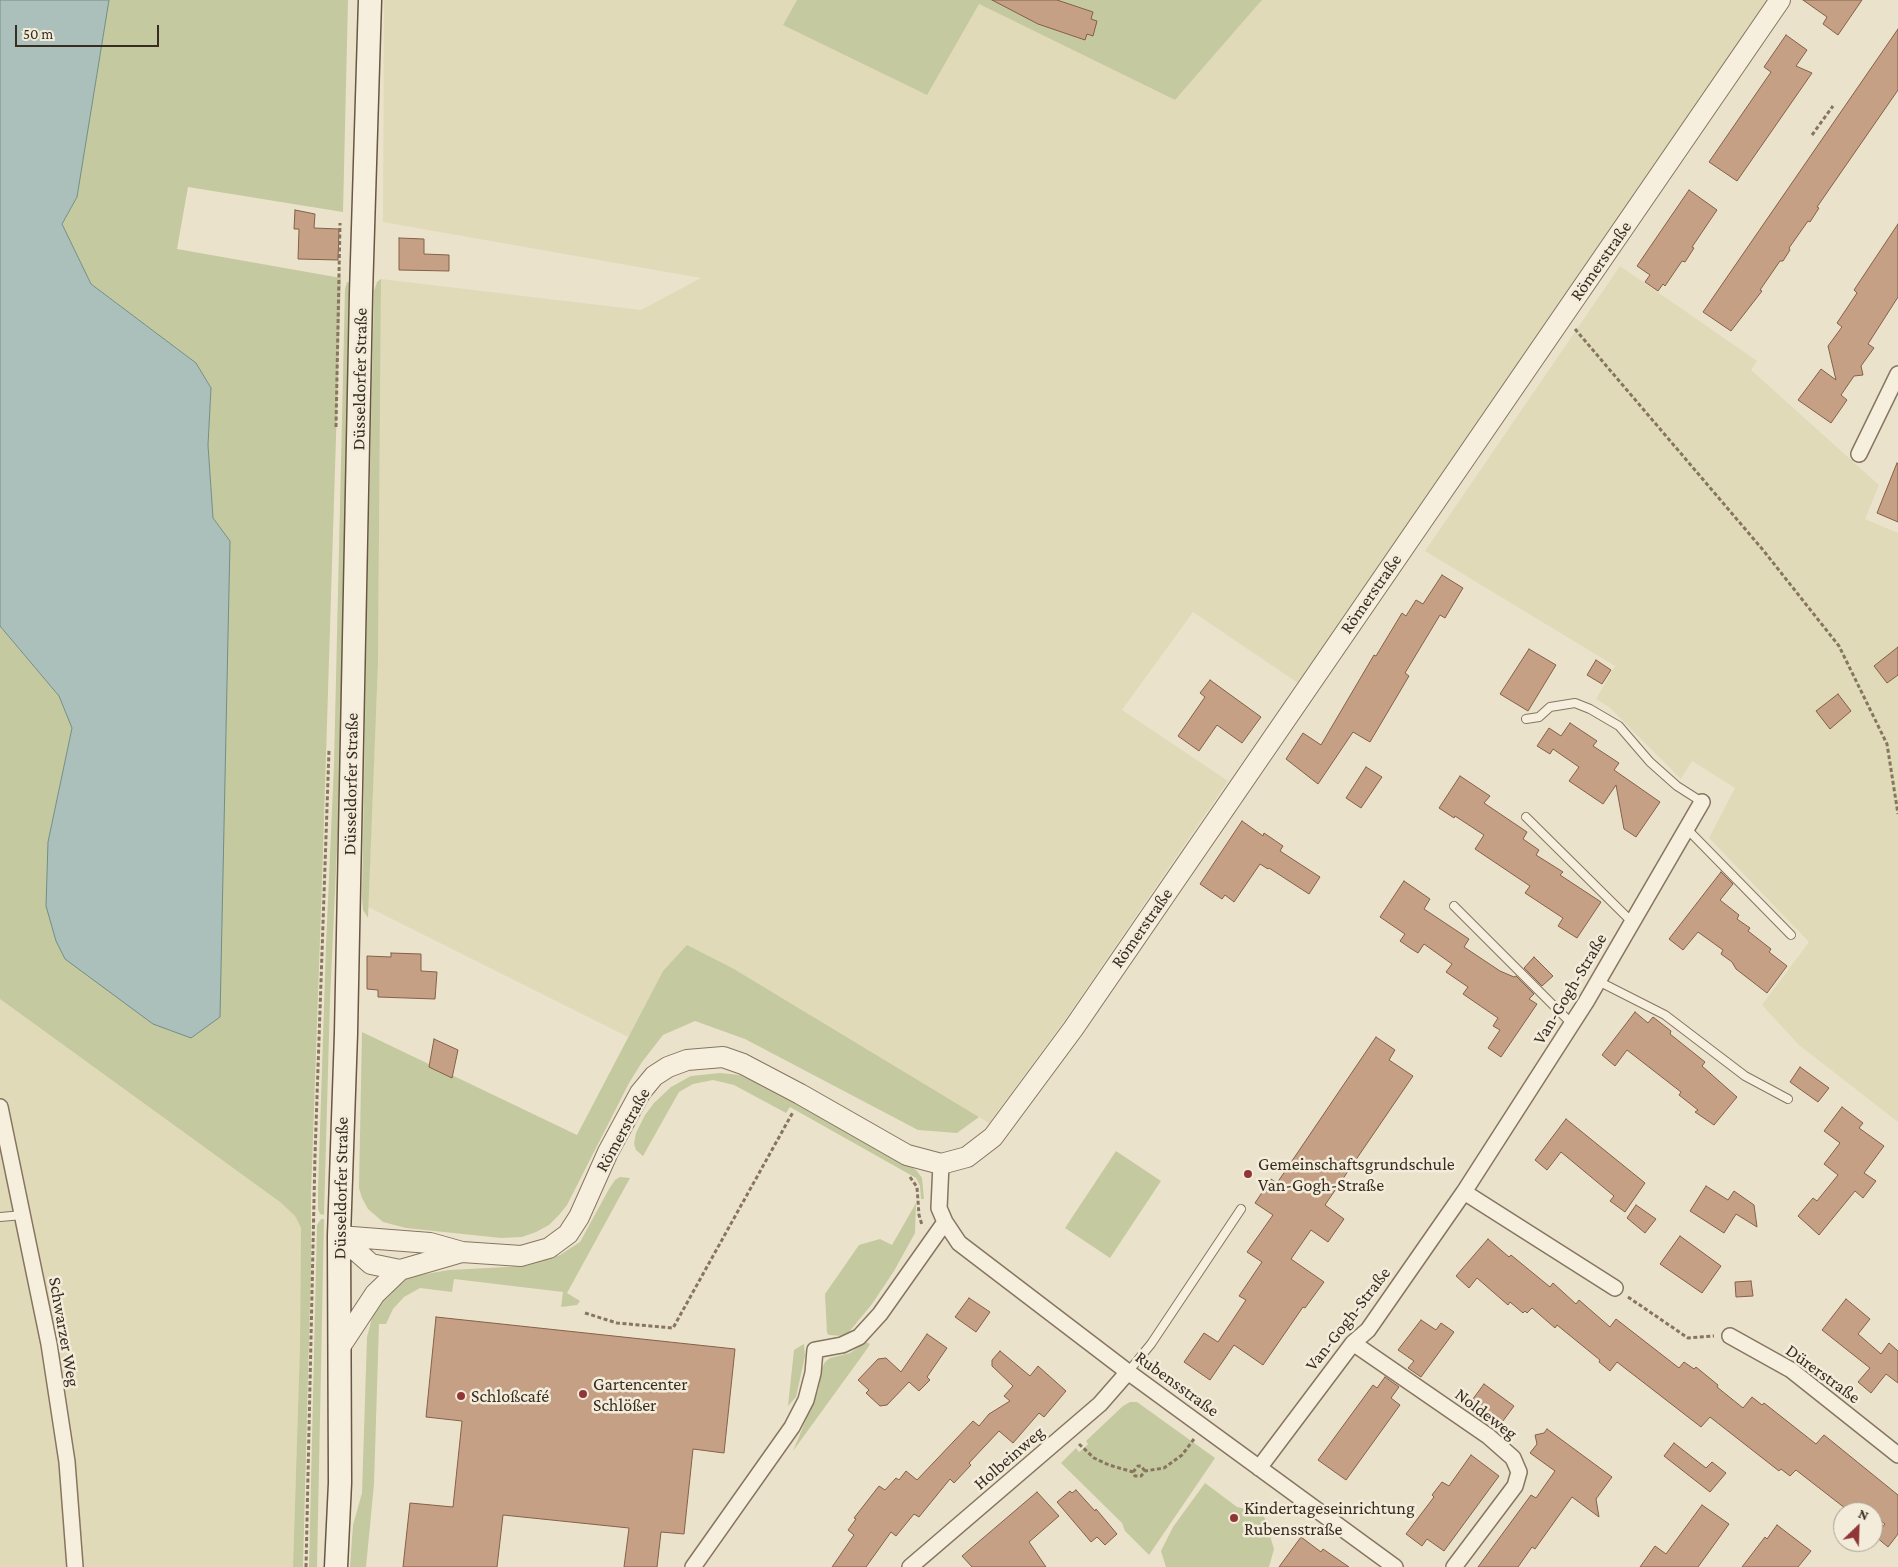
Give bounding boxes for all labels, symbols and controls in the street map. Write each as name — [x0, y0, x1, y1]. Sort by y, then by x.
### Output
scale bar — [18, 15, 161, 47]
text: 50 m — [23, 26, 53, 42]
street label: Römerstraße — [1566, 217, 1636, 305]
street label: Düsseldorfer Straße — [348, 307, 372, 451]
street label: Römerstraße — [1336, 550, 1406, 638]
street label: Düsseldorfer Straße — [339, 712, 363, 856]
street label: Römerstraße — [1107, 884, 1177, 972]
street label: Van-Gogh-Straße — [1528, 929, 1612, 1049]
street label: Römerstraße — [591, 1084, 655, 1176]
street label: Düsseldorfer Straße — [329, 1116, 353, 1260]
place label: Gemeinschaftsgrundschule Van-Gogh-Straße — [1258, 1153, 1455, 1196]
marker: Gemeinschaftsgrundschule Van-Gogh-Straße — [1242, 1168, 1254, 1180]
street label: Van-Gogh-Straße — [1301, 1263, 1395, 1375]
street label: Schwarzer Weg — [44, 1276, 84, 1388]
street label: Dürerstraße — [1781, 1340, 1865, 1408]
street label: Rubensstraße — [1131, 1346, 1223, 1422]
place label: Gartencenter Schlößer — [593, 1373, 688, 1416]
street label: Noldeweg — [1451, 1384, 1521, 1444]
place label: Schloßcafé — [471, 1385, 549, 1407]
marker: Gartencenter Schlößer — [577, 1388, 589, 1400]
marker: Schloßcafé — [455, 1390, 467, 1402]
street label: Holbeinweg — [969, 1421, 1049, 1495]
place label: Kindertageseinrichtung Rubensstraße — [1244, 1497, 1415, 1540]
north arrow — [1833, 1502, 1883, 1552]
text: N — [1856, 1505, 1871, 1523]
marker: Kindertageseinrichtung Rubensstraße — [1228, 1512, 1240, 1524]

